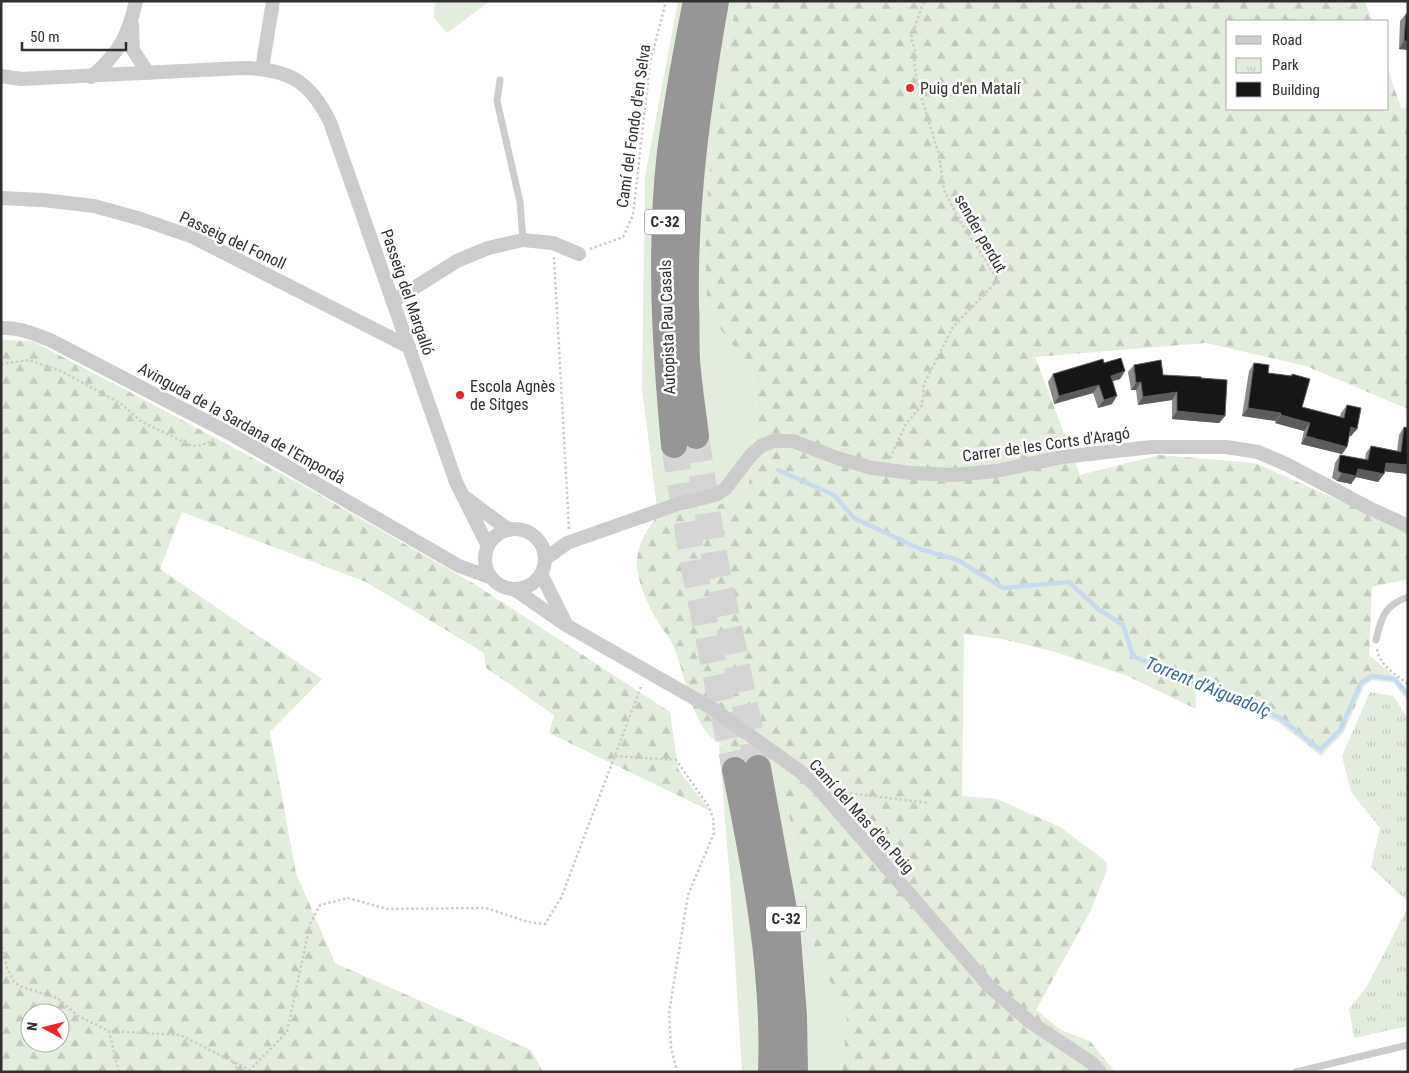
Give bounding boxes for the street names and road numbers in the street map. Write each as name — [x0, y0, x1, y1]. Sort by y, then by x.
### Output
street label: Camí del Fondo d'en Selva — [613, 43, 654, 209]
street label: sender perdut — [951, 191, 1011, 276]
street label: Passeig del Fonoll — [177, 207, 289, 273]
road number: C-32 — [645, 210, 685, 234]
street label: Passeig del Margalló — [377, 227, 438, 358]
street label: Autopista Pau Casals — [656, 259, 679, 395]
street label: Avinguda de la Sardana de l'Empordà — [135, 359, 348, 488]
street label: Carrer de les Corts d'Aragó — [961, 423, 1131, 466]
street label: Camí del Mas d'en Puig — [805, 755, 918, 877]
road number: C-32 — [766, 906, 806, 932]

